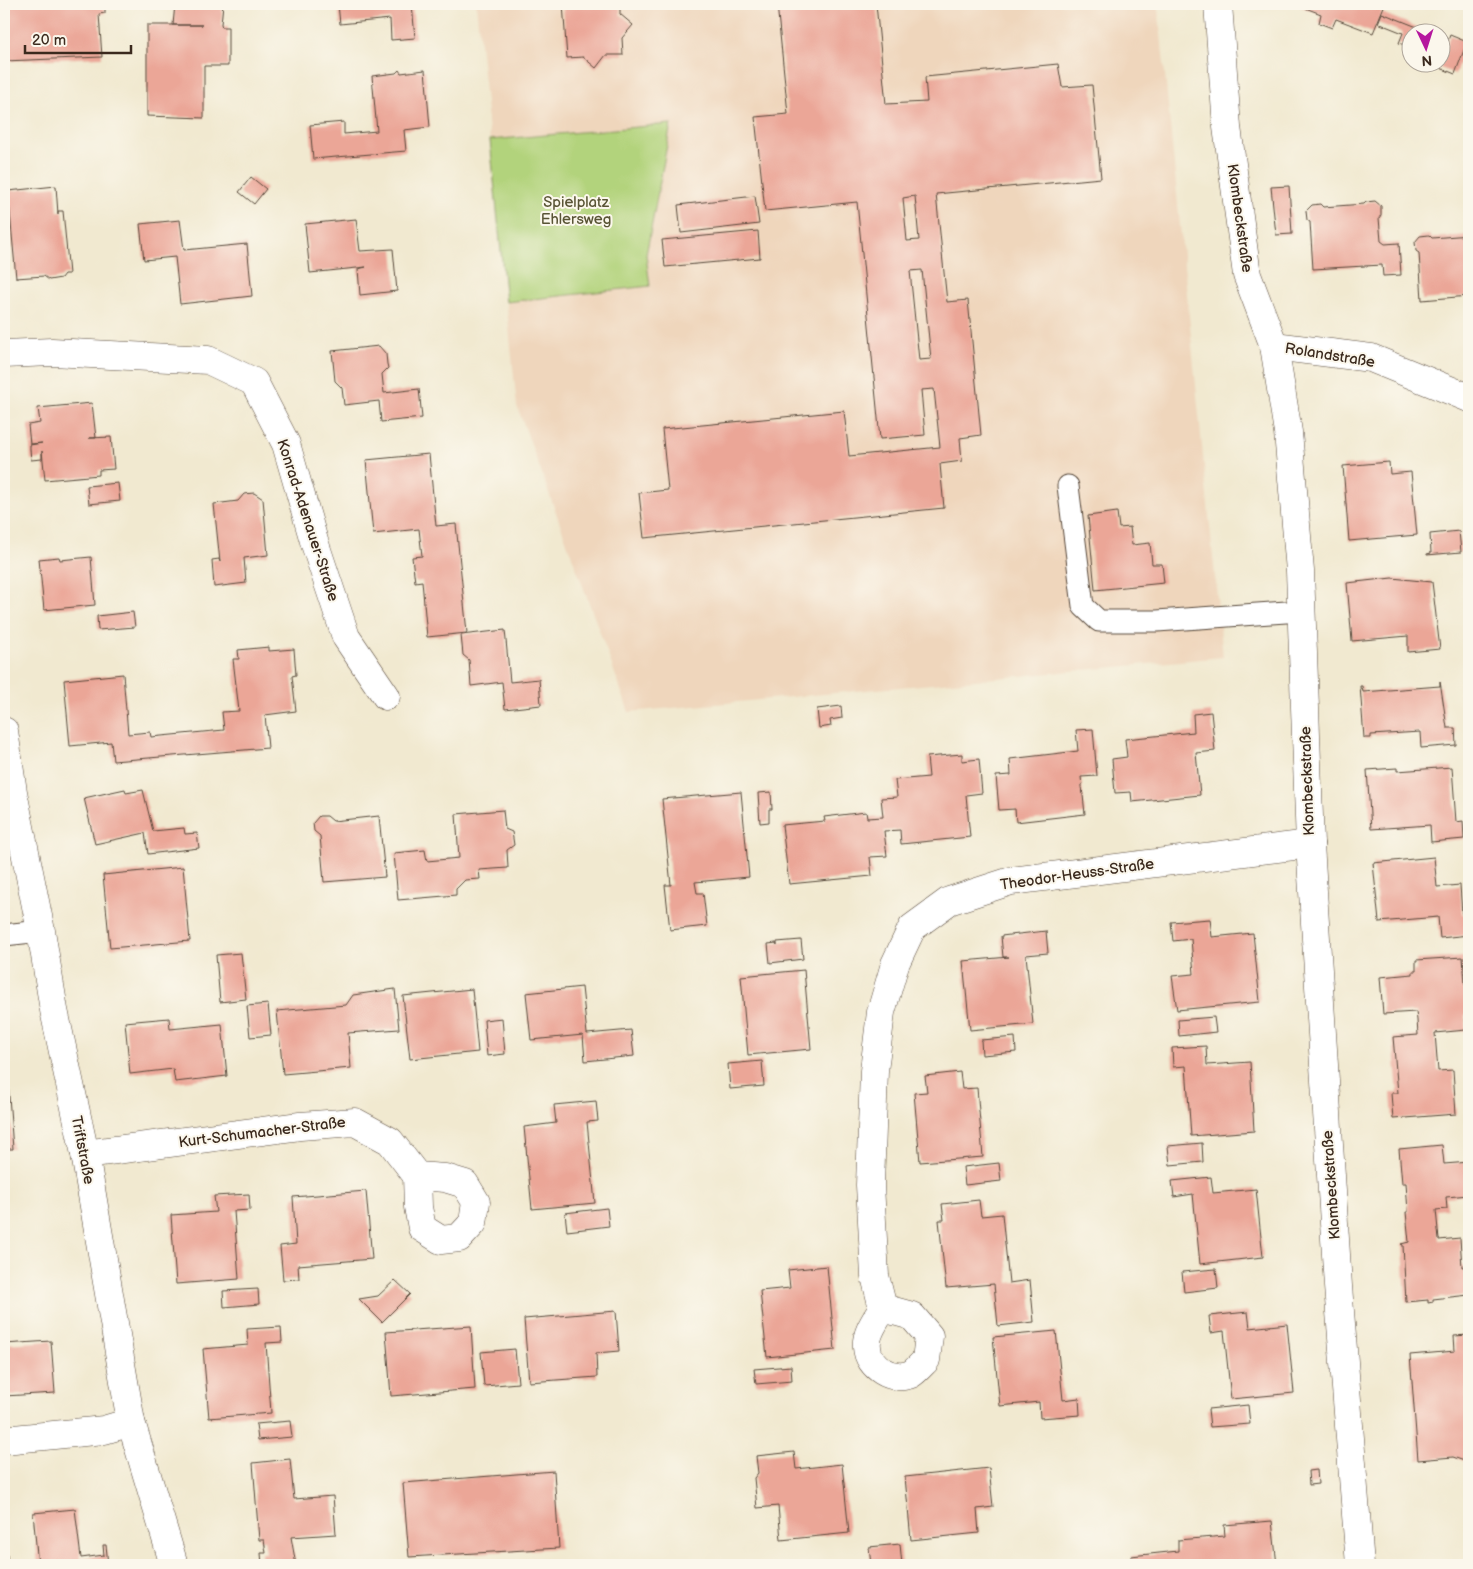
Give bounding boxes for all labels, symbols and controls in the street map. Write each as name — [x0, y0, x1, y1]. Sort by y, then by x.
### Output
scale bar — [25, 22, 131, 54]
north arrow — [1400, 22, 1450, 72]
text: 20 m — [32, 31, 66, 50]
text: N — [1421, 52, 1433, 69]
street label: Klombeckstraße — [1222, 163, 1257, 274]
park label: Spielplatz Ehlersweg — [541, 193, 611, 229]
street label: Rolandstraße — [1284, 339, 1376, 372]
street label: Konrad-Adenauer-Straße — [272, 437, 343, 604]
street label: Klombeckstraße — [1296, 726, 1319, 836]
street label: Theodor-Heuss-Straße — [999, 854, 1155, 895]
street label: Kurt-Schumacher-Straße — [177, 1113, 347, 1152]
street label: Triftstraße — [67, 1114, 98, 1186]
street label: Klombeckstraße — [1318, 1130, 1345, 1240]

